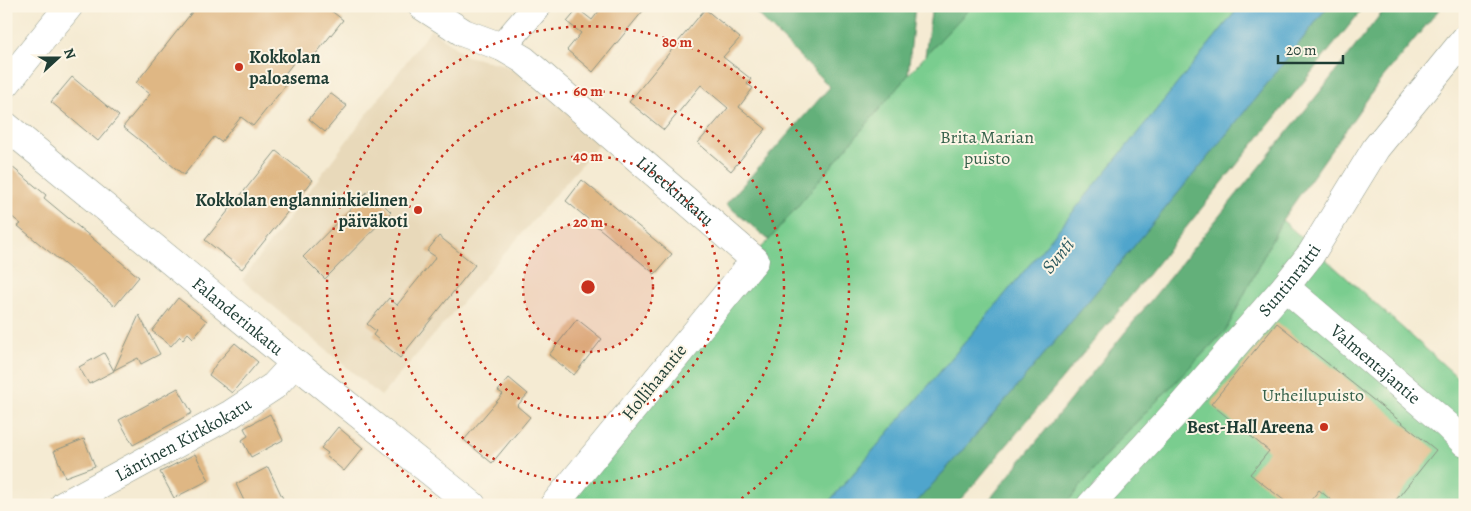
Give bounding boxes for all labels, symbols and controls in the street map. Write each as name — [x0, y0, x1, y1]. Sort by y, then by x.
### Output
north arrow — [32, 32, 82, 82]
text: 80 m — [662, 32, 692, 52]
scale bar — [1278, 32, 1344, 64]
text: 20 m — [1286, 40, 1317, 60]
text: N — [59, 45, 80, 62]
place label: Kokkolan paloasema — [249, 45, 330, 90]
marker: Kokkolan paloasema — [233, 61, 245, 73]
text: 60 m — [573, 81, 603, 101]
park label: Brita Marian puisto — [940, 125, 1034, 170]
text: 40 m — [573, 146, 603, 166]
street label: Libeckinkatu — [631, 151, 719, 231]
place label: Kokkolan englanninkielinen päiväkoti — [195, 188, 408, 233]
marker: Kokkolan englanninkielinen päiväkoti — [412, 204, 424, 216]
text: 20 m — [573, 212, 603, 232]
water label: Sunti — [1036, 233, 1080, 279]
street label: Suntinraitti — [1253, 239, 1326, 322]
street label: Falanderinkatu — [187, 272, 289, 361]
centre of rings — [579, 278, 597, 296]
street label: Valmentajantie — [1325, 318, 1426, 409]
street label: Hollihaantie — [616, 339, 692, 425]
park label: Urheilupuisto — [1262, 383, 1364, 407]
street label: Läntinen Kirkkokatu — [111, 392, 256, 487]
place label: Best‑Hall Areena — [1187, 415, 1314, 439]
marker: Best‑Hall Areena — [1318, 421, 1330, 433]

